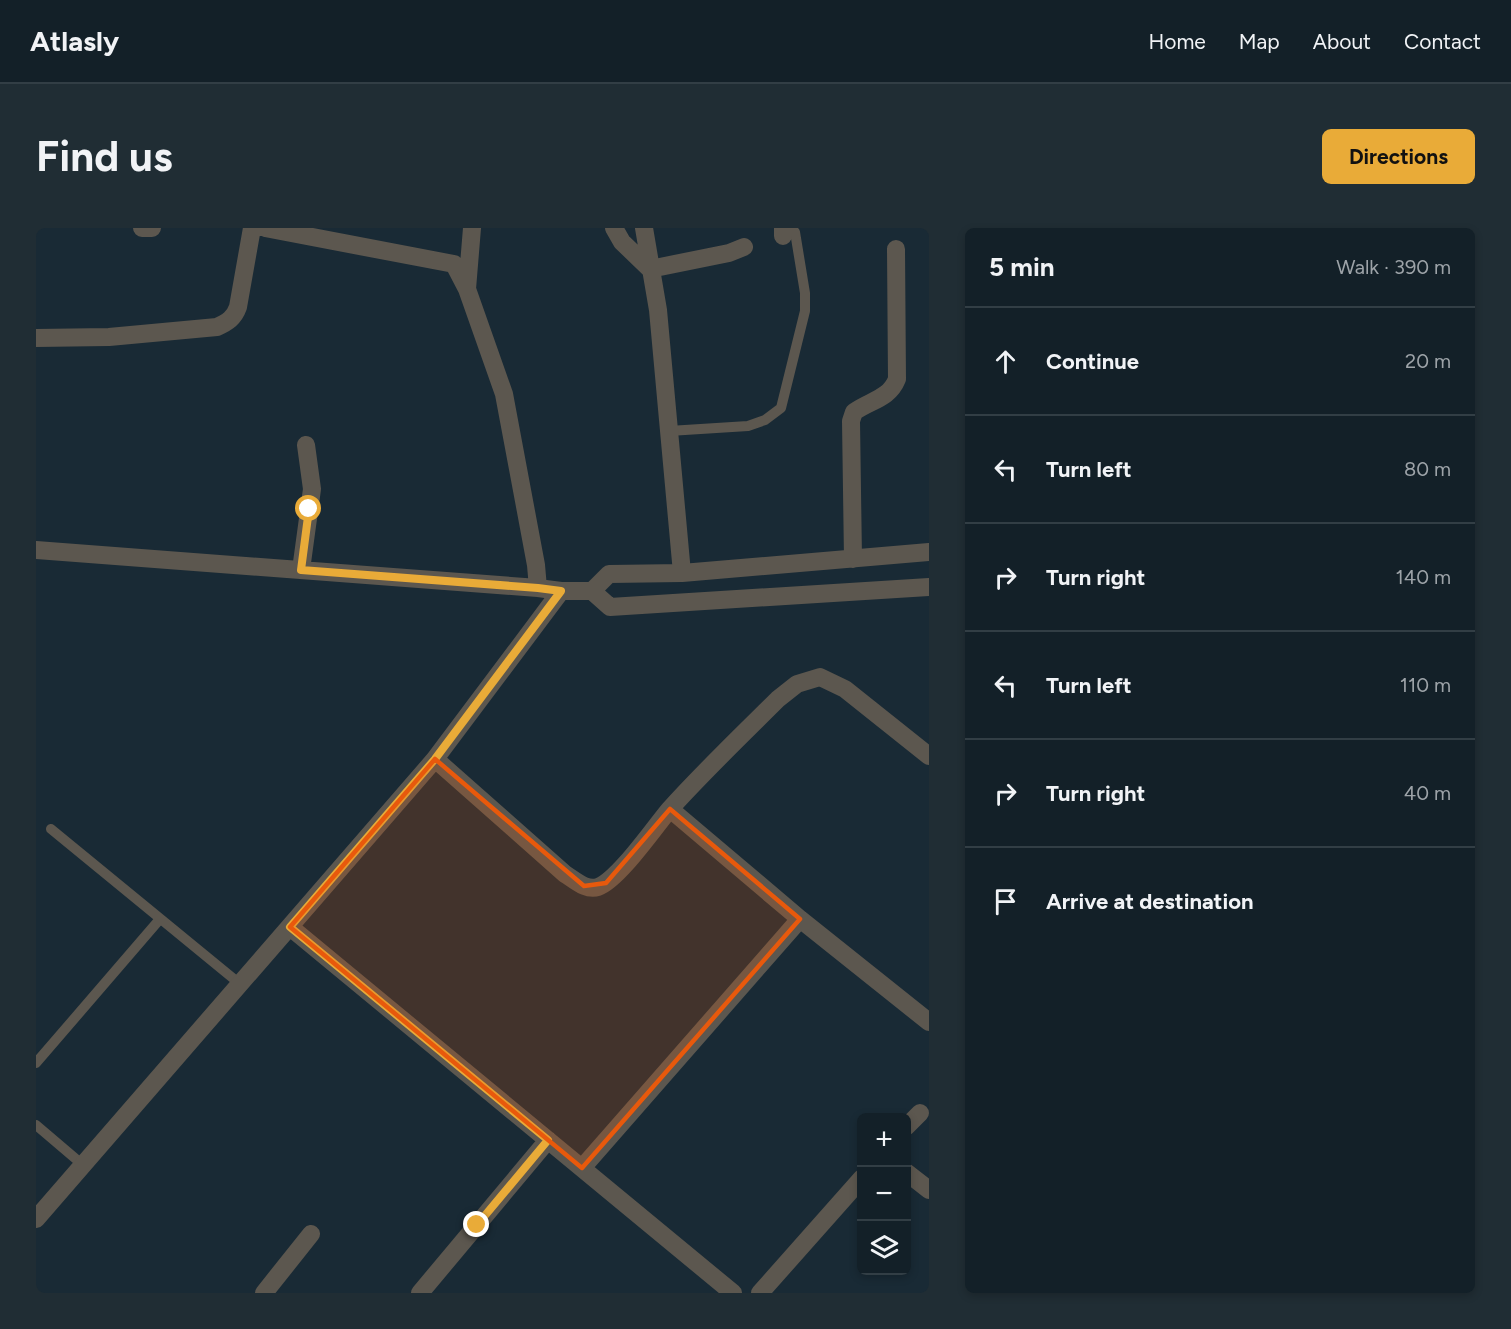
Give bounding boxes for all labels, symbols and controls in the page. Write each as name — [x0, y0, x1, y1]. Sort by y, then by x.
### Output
text: Atlasly — [30, 24, 119, 58]
text: Home — [1149, 29, 1206, 54]
text: Map — [1239, 29, 1280, 54]
text: About — [1313, 29, 1371, 54]
text: Contact — [1404, 29, 1481, 54]
button: Directions — [1322, 129, 1475, 184]
text: Find us — [36, 131, 173, 182]
text: 5 min — [989, 251, 1055, 283]
text: Walk · 390 m — [1336, 255, 1451, 279]
icon: ahead — [989, 345, 1022, 378]
text: Continue — [1046, 348, 1139, 375]
text: 20 m — [1405, 349, 1451, 373]
icon: left — [989, 453, 1022, 486]
text: Turn left — [1046, 456, 1132, 483]
text: 80 m — [1404, 457, 1451, 481]
route start — [295, 495, 321, 521]
icon: right — [989, 561, 1022, 594]
text: Turn right — [1046, 564, 1145, 591]
text: 140 m — [1396, 565, 1451, 589]
icon: left — [989, 669, 1022, 702]
text: Turn left — [1046, 672, 1132, 699]
text: 110 m — [1400, 673, 1451, 697]
icon: right — [989, 777, 1022, 810]
text: Turn right — [1046, 780, 1145, 807]
text: 40 m — [1404, 781, 1451, 805]
icon: arrive — [989, 885, 1022, 918]
text: Arrive at destination — [1046, 888, 1254, 915]
map controls — [857, 1113, 911, 1275]
button: + — [857, 1113, 911, 1167]
button: − — [857, 1167, 911, 1221]
route end — [463, 1211, 489, 1237]
button: layers — [857, 1221, 911, 1275]

